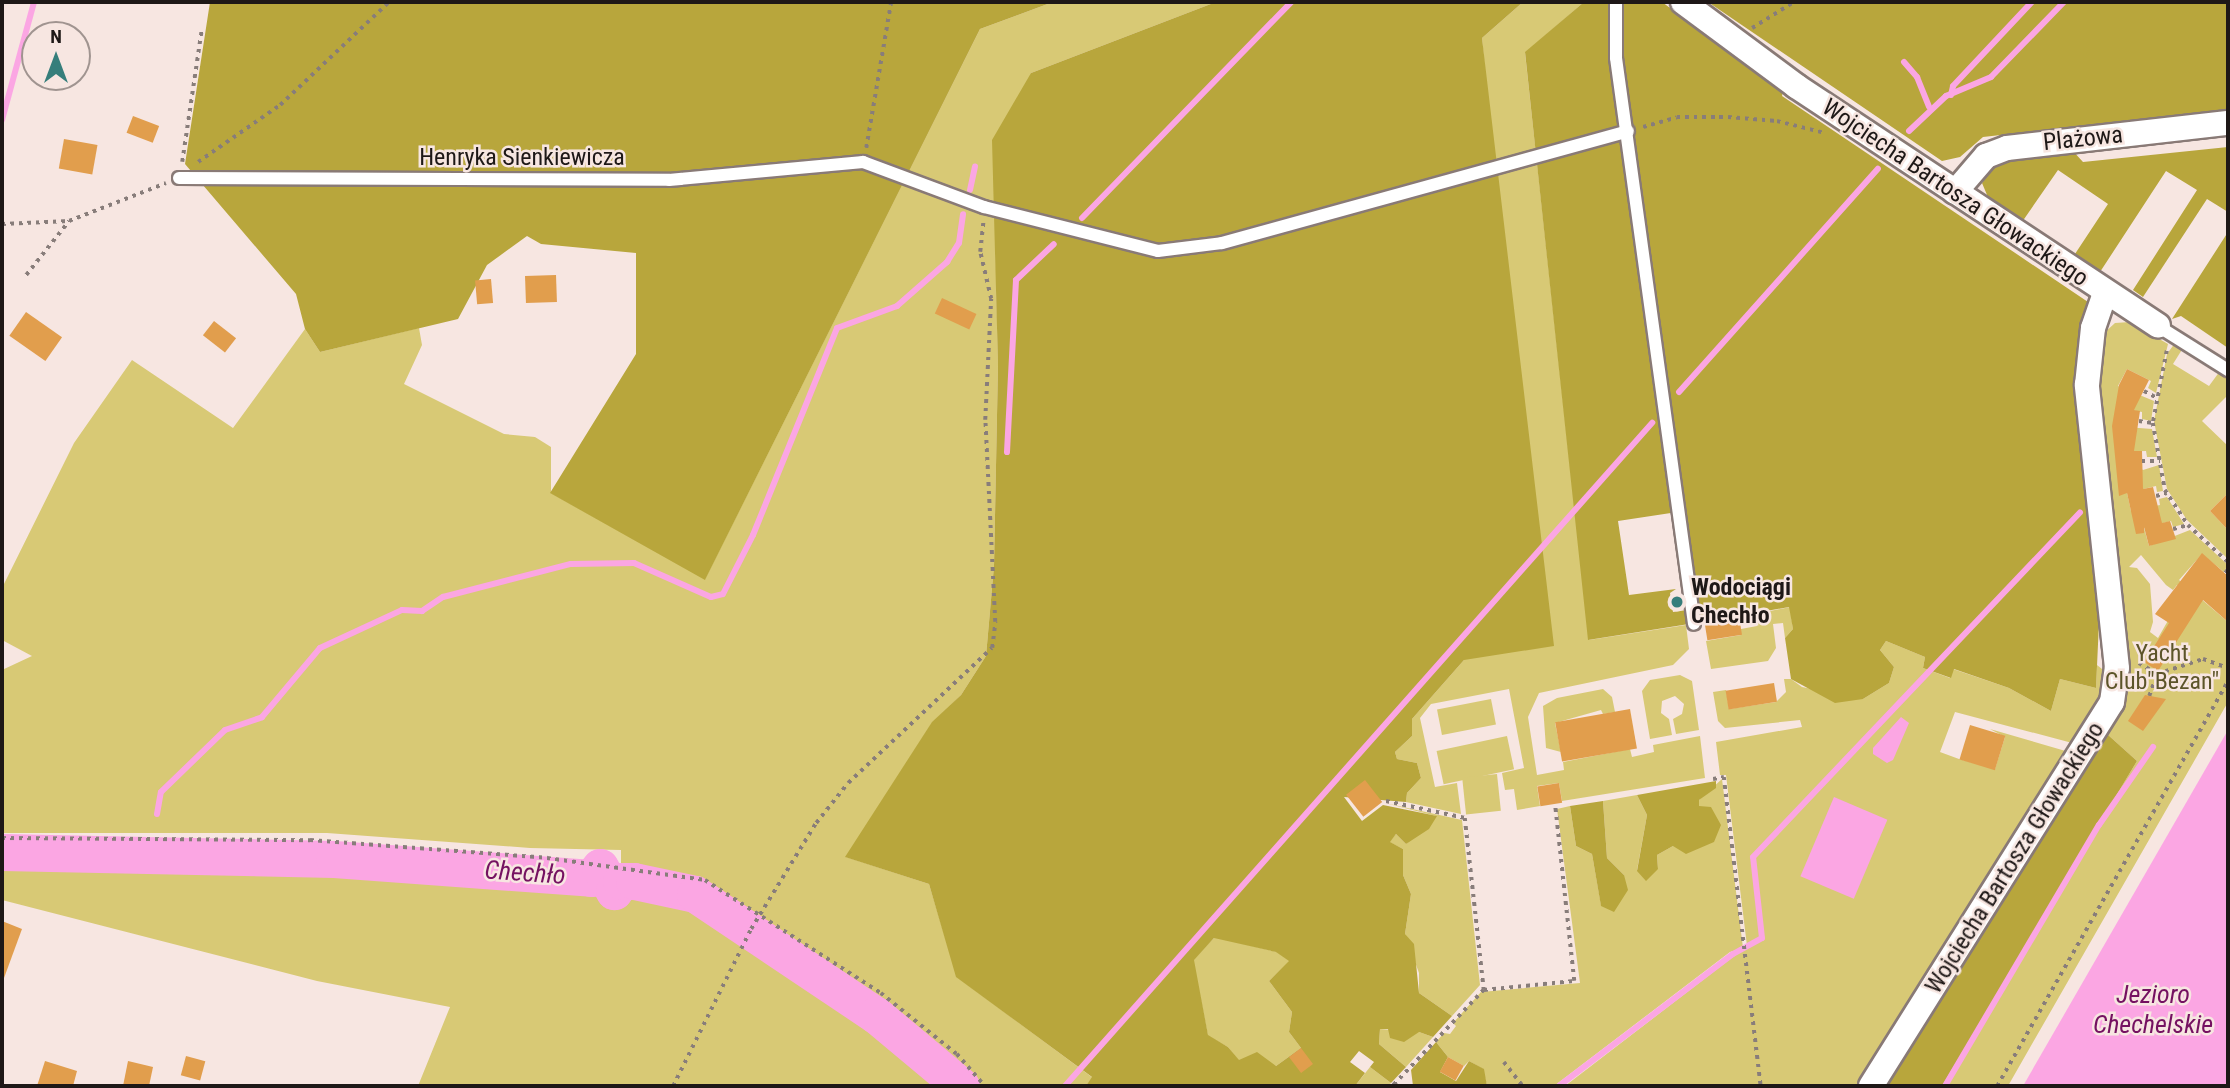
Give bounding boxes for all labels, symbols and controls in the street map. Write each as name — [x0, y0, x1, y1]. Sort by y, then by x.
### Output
north arrow — [21, 21, 91, 91]
text: N — [50, 25, 62, 48]
street label: Wojciecha Bartosza Głowackiego — [1817, 93, 2093, 293]
street label: Plażowa — [2042, 121, 2124, 157]
street label: Henryka Sienkiewicza — [419, 144, 625, 172]
place label: Wodociągi Chechło — [1691, 574, 1791, 630]
marker: Wodociągi Chechło — [1669, 594, 1685, 610]
park label: Yacht Club"Bezan" — [2105, 640, 2219, 696]
street label: Wojciecha Bartosza Głowackiego — [1919, 717, 2111, 999]
water label: Chechło — [483, 855, 567, 891]
water label: Jezioro Chechelskie — [2093, 979, 2213, 1040]

